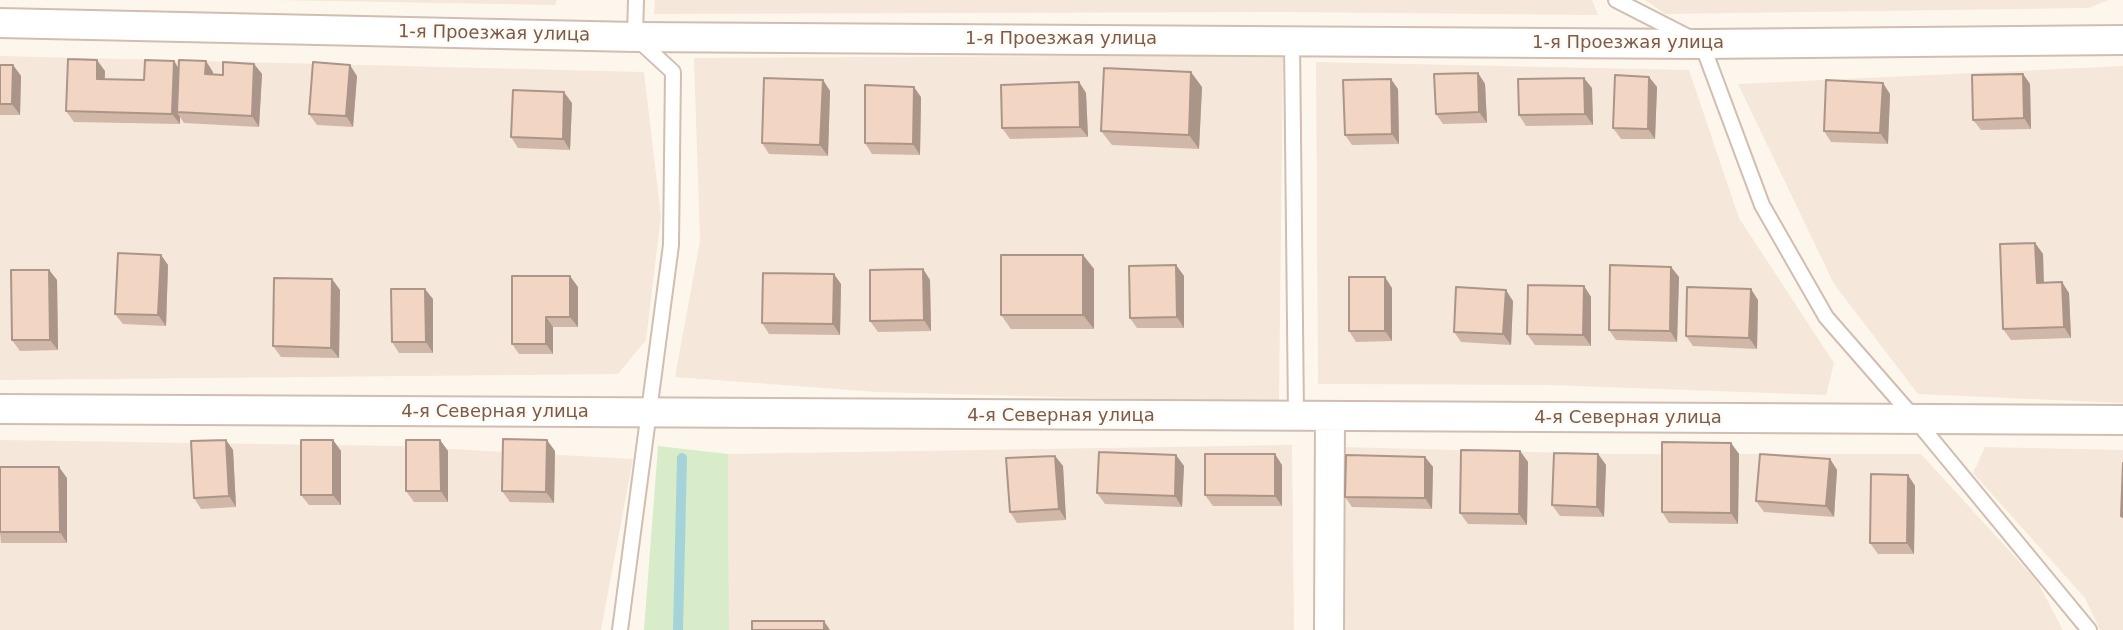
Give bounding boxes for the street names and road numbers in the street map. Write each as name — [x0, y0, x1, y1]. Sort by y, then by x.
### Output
street label: 1-я Проезжая улица — [398, 22, 590, 46]
street label: 1-я Проезжая улица — [965, 28, 1157, 50]
street label: 1-я Проезжая улица — [1532, 32, 1724, 54]
street label: 4-я Северная улица — [401, 401, 589, 423]
street label: 4-я Северная улица — [967, 405, 1155, 427]
street label: 4-я Северная улица — [1534, 407, 1722, 429]

